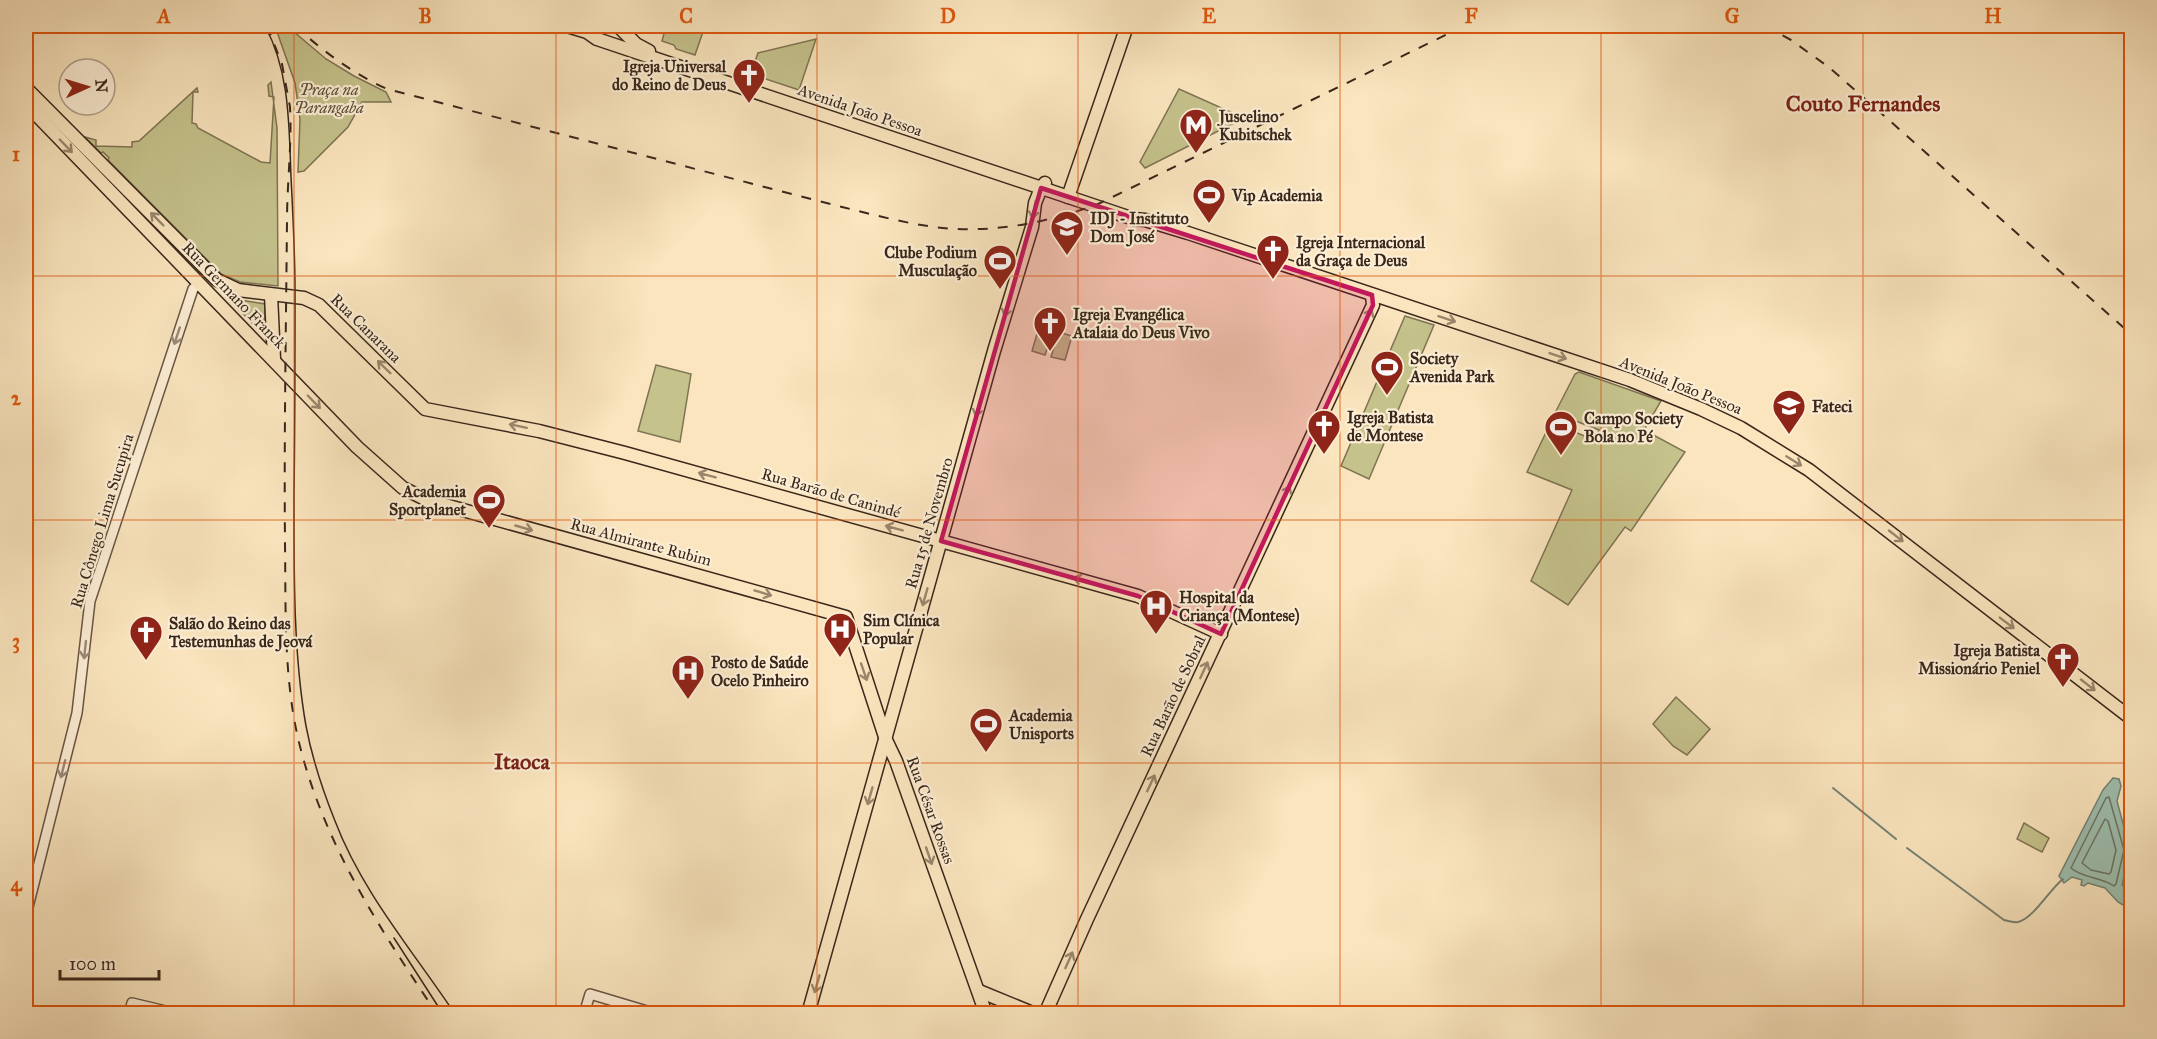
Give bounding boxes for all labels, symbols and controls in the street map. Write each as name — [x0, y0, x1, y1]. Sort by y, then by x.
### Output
text: A — [155, 4, 171, 28]
text: B — [418, 4, 432, 28]
text: C — [679, 4, 693, 28]
text: D — [940, 4, 956, 28]
text: E — [1202, 4, 1217, 28]
text: F — [1464, 4, 1478, 28]
text: G — [1725, 4, 1740, 28]
text: H — [1984, 4, 2002, 28]
north arrow — [57, 57, 117, 117]
place label: Igreja Universal do Reino de Deus — [612, 57, 727, 94]
church icon: Igreja Universal do Reino de Deus — [731, 57, 767, 104]
text: N — [92, 79, 111, 94]
street label: Avenida João Pessoa — [794, 79, 925, 141]
park label: Praça na Parangaba — [294, 80, 364, 117]
district label: Couto Fernandes — [1786, 90, 1940, 117]
metro station icon: Juscelino Kubitschek — [1178, 107, 1214, 154]
place label: Juscelino Kubitschek — [1217, 107, 1292, 144]
one-way arrow — [59, 138, 74, 153]
text: 1 — [12, 142, 20, 166]
sports icon: Vip Academia — [1191, 177, 1227, 224]
place label: Vip Academia — [1231, 186, 1324, 206]
one-way arrow — [1029, 199, 1040, 219]
school or university icon: IDJ - Instituto Dom José — [1049, 209, 1085, 256]
place label: IDJ - Instituto Dom José — [1090, 209, 1189, 247]
one-way arrow — [149, 212, 164, 227]
church icon: Igreja Internacional da Graça de Deus — [1255, 233, 1291, 280]
place label: Igreja Internacional da Graça de Deus — [1296, 233, 1426, 271]
street label: Rua Germano Franck — [178, 238, 290, 352]
place label: Clube Podium Musculação — [884, 243, 978, 281]
sports icon: Clube Podium Musculação — [982, 243, 1018, 290]
street label: Rua Canarana — [327, 290, 406, 367]
one-way arrow — [1001, 298, 1012, 317]
church icon: Igreja Evangélica Atalaia do Deus Vivo — [1032, 305, 1068, 352]
place label: Igreja Evangélica Atalaia do Deus Vivo — [1072, 305, 1210, 342]
one-way arrow — [1363, 308, 1374, 326]
one-way arrow — [1437, 314, 1456, 325]
one-way arrow — [171, 326, 182, 345]
sports icon: Society Avenida Park — [1369, 349, 1405, 396]
place label: Society Avenida Park — [1409, 349, 1495, 386]
street label: Avenida João Pessoa — [1616, 351, 1745, 419]
one-way arrow — [1548, 352, 1567, 363]
one-way arrow — [376, 360, 391, 375]
text: 2 — [11, 386, 22, 410]
school or university icon: Fateci — [1771, 388, 1807, 435]
one-way arrow — [307, 394, 321, 409]
place label: Fateci — [1812, 397, 1853, 416]
one-way arrow — [972, 398, 983, 417]
church icon: Igreja Batista de Montese — [1306, 408, 1342, 455]
place label: Igreja Batista de Montese — [1347, 408, 1435, 445]
sports icon: Campo Society Bola no Pé — [1543, 409, 1579, 456]
place label: Campo Society Bola no Pé — [1584, 409, 1685, 446]
one-way arrow — [509, 420, 528, 431]
street label: Rua Cônego Lima Sucupira — [66, 431, 139, 611]
one-way arrow — [1786, 454, 1803, 467]
street label: Rua 15 de Novembro — [901, 455, 957, 591]
street label: Rua Barão de Canindé — [759, 464, 903, 522]
one-way arrow — [697, 469, 716, 480]
place label: Academia Sportplanet — [389, 482, 467, 520]
sports icon: Academia Sportplanet — [471, 482, 507, 529]
one-way arrow — [1281, 485, 1293, 503]
street label: Rua Almirante Rubim — [568, 514, 714, 570]
one-way arrow — [885, 522, 904, 533]
one-way arrow — [514, 523, 533, 534]
one-way arrow — [1887, 529, 1903, 542]
one-way arrow — [1073, 574, 1092, 585]
one-way arrow — [919, 587, 931, 606]
one-way arrow — [753, 588, 772, 599]
hospital icon: Hospital da Criança (Montese) — [1138, 588, 1174, 635]
place label: Hospital da Criança (Montese) — [1179, 588, 1300, 626]
hospital icon: Sim Clínica Popular — [822, 611, 858, 658]
place label: Sim Clínica Popular — [863, 611, 941, 649]
church icon: Salão do Reino das Testemunhas de Jeová — [128, 614, 164, 661]
place label: Salão do Reino das Testemunhas de Jeová — [168, 614, 314, 652]
one-way arrow — [1999, 616, 2015, 629]
text: 3 — [12, 629, 20, 654]
street label: Rua Barão de Sobral — [1137, 632, 1210, 760]
one-way arrow — [79, 639, 90, 659]
place label: Igreja Batista Missionário Peniel — [1918, 641, 2041, 678]
church icon: Igreja Batista Missionário Peniel — [2045, 641, 2081, 688]
hospital icon: Posto de Saúde Ocelo Pinheiro — [670, 653, 706, 700]
place label: Posto de Saúde Ocelo Pinheiro — [711, 653, 809, 690]
one-way arrow — [860, 662, 871, 681]
one-way arrow — [1198, 662, 1210, 680]
one-way arrow — [2079, 678, 2095, 691]
sports icon: Academia Unisports — [968, 706, 1004, 753]
place label: Academia Unisports — [1008, 706, 1074, 744]
district label: Itaoca — [494, 748, 551, 775]
street label: Rua César Rossas — [903, 754, 959, 867]
one-way arrow — [56, 760, 68, 779]
one-way arrow — [1145, 775, 1157, 793]
one-way arrow — [864, 786, 875, 805]
one-way arrow — [925, 846, 936, 865]
text: 4 — [10, 872, 22, 897]
scale bar — [60, 943, 159, 981]
one-way arrow — [1064, 951, 1075, 970]
text: 100 m — [69, 953, 116, 975]
one-way arrow — [811, 974, 822, 993]

